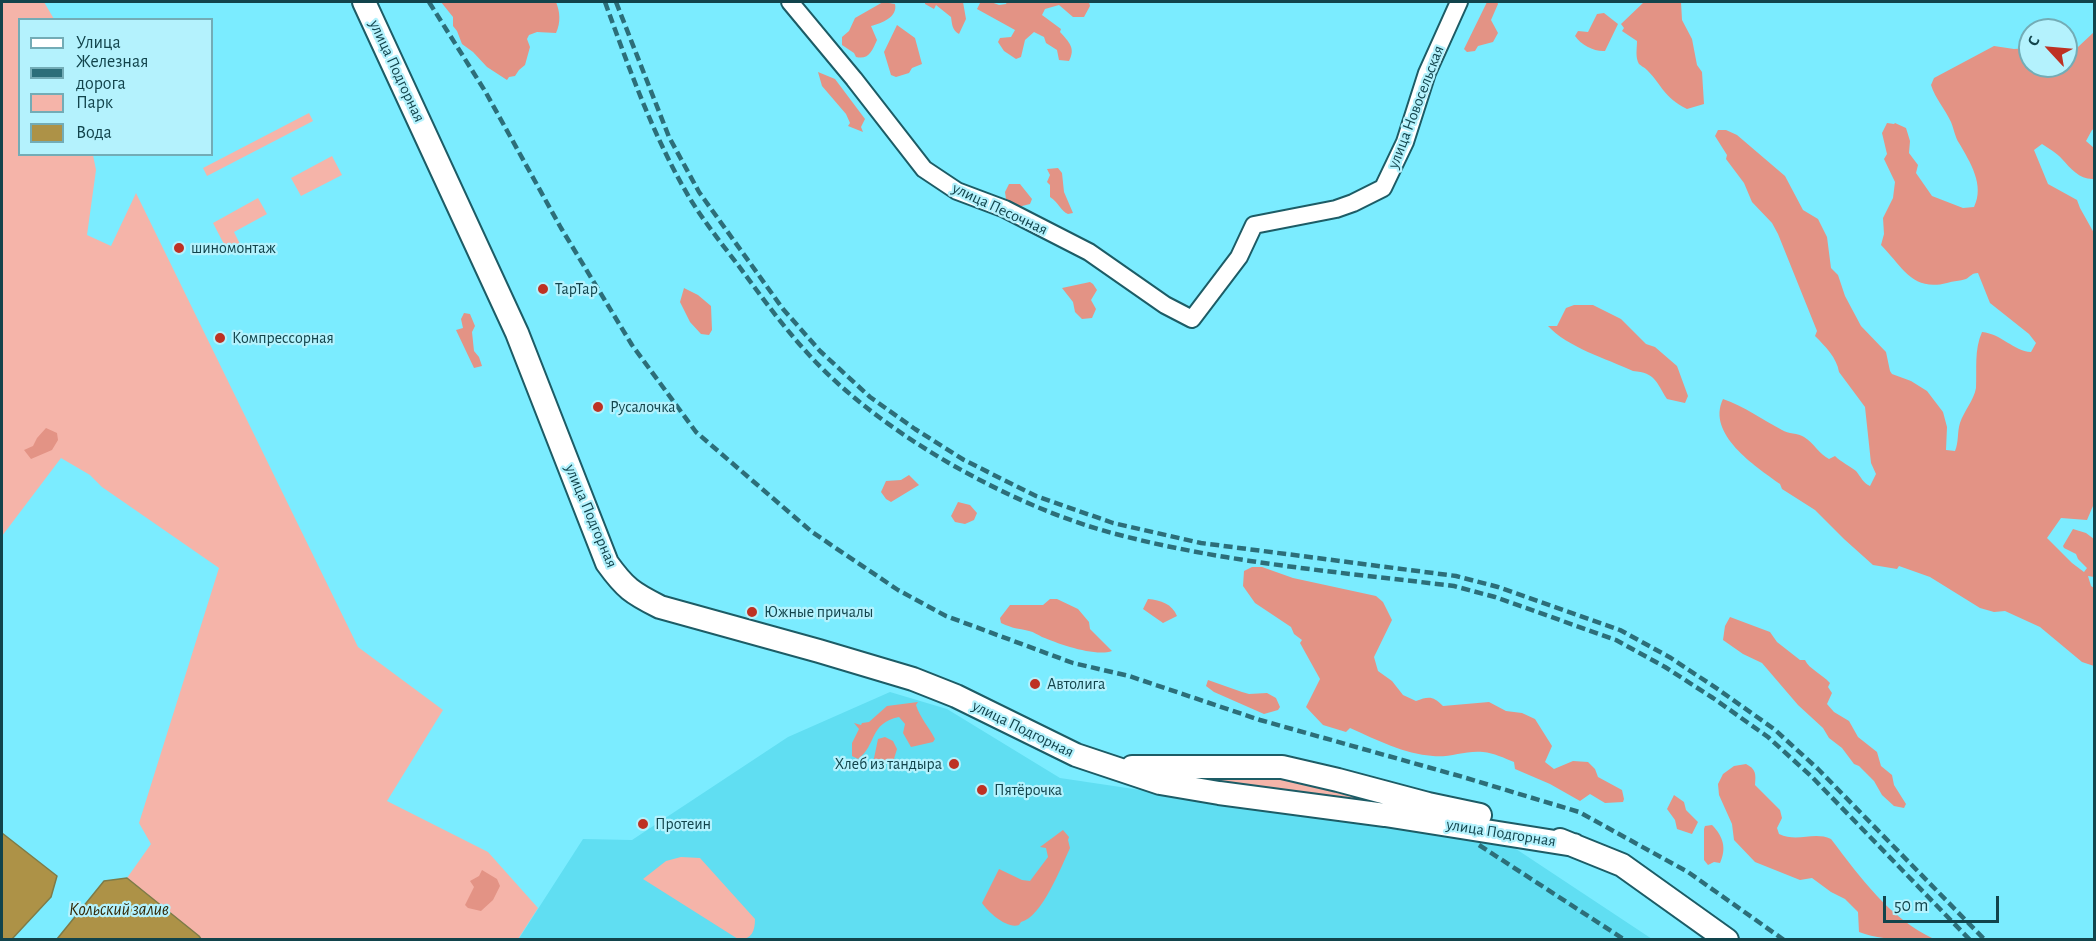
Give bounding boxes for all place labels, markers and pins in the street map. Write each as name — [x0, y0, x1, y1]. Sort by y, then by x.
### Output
place label: шиномонтаж — [191, 238, 276, 258]
marker: шиномонтаж — [172, 241, 186, 255]
place label: ТарТар — [555, 279, 598, 299]
marker: ТарТар — [536, 282, 550, 296]
place label: Компрессорная — [232, 328, 334, 348]
marker: Компрессорная — [213, 331, 227, 345]
place label: Русалочка — [610, 397, 676, 417]
marker: Русалочка — [591, 400, 605, 414]
place label: Южные причалы — [764, 602, 873, 622]
marker: Южные причалы — [745, 605, 759, 619]
place label: Автолига — [1047, 674, 1105, 694]
marker: Автолига — [1028, 677, 1042, 691]
place label: Хлеб из тандыра — [835, 754, 942, 774]
marker: Хлеб из тандыра — [947, 757, 961, 771]
place label: Пятёрочка — [994, 780, 1062, 800]
marker: Пятёрочка — [975, 783, 989, 797]
place label: Протеин — [655, 814, 711, 834]
marker: Протеин — [636, 817, 650, 831]

